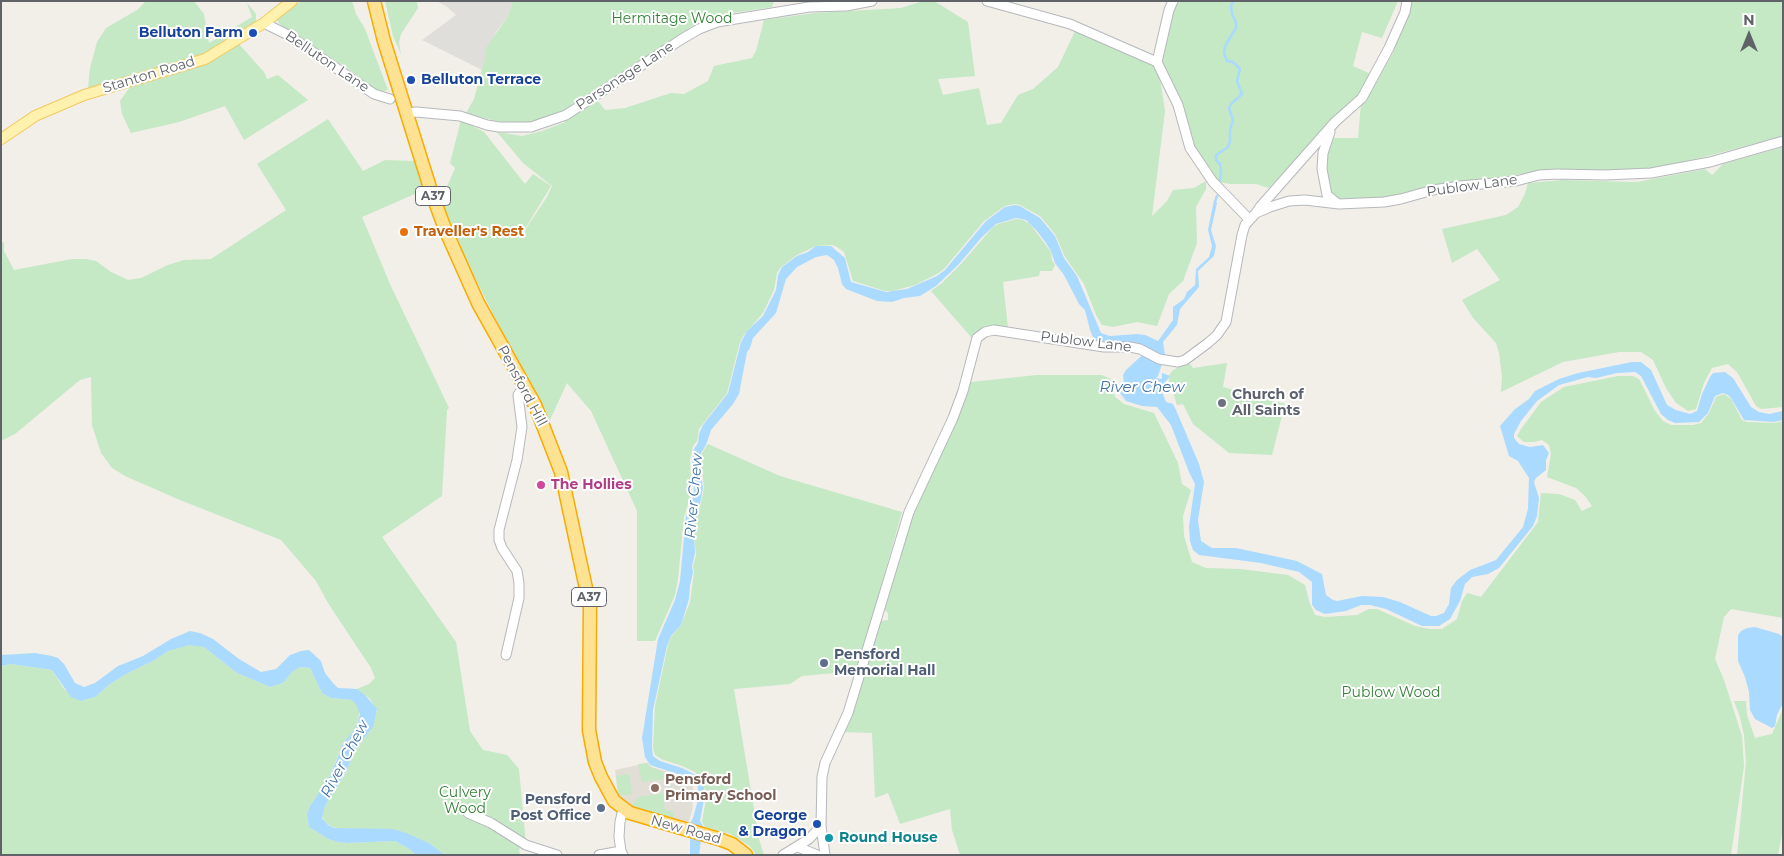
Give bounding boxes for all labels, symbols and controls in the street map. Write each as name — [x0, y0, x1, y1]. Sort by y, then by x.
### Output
north arrow — [1724, 10, 1774, 60]
park label: Hermitage Wood — [611, 11, 733, 27]
text: N — [1743, 11, 1755, 29]
place label: Belluton Farm — [139, 25, 243, 41]
marker: Belluton Farm — [247, 27, 259, 39]
street label: Belluton Lane — [282, 28, 372, 96]
street label: Parsonage Lane — [573, 38, 677, 114]
street label: Stanton Road — [101, 53, 197, 97]
place label: Belluton Terrace — [421, 72, 541, 88]
marker: Belluton Terrace — [405, 74, 417, 86]
street label: Publow Lane — [1425, 171, 1519, 201]
road number: A37 — [416, 187, 450, 206]
place label: Traveller's Rest — [414, 224, 524, 240]
marker: Traveller's Rest — [398, 226, 410, 238]
street label: Publow Lane — [1039, 328, 1133, 356]
street label: Pensford Hill — [494, 343, 550, 429]
water label: River Chew — [1100, 379, 1184, 397]
place label: Church of All Saints — [1232, 387, 1304, 420]
marker: Church of All Saints — [1216, 397, 1228, 409]
water label: River Chew — [681, 453, 707, 539]
place label: The Hollies — [551, 477, 632, 493]
marker: The Hollies — [535, 479, 547, 491]
road number: A37 — [572, 588, 606, 606]
place label: Pensford Memorial Hall — [834, 647, 936, 680]
marker: Pensford Memorial Hall — [818, 657, 830, 669]
park label: Publow Wood — [1341, 685, 1441, 701]
water label: River Chew — [317, 717, 373, 801]
place label: Pensford Primary School — [665, 772, 776, 804]
marker: Pensford Primary School — [649, 782, 661, 794]
park label: Culvery Wood — [439, 785, 491, 818]
place label: Pensford Post Office — [510, 792, 591, 824]
marker: Pensford Post Office — [595, 802, 607, 814]
place label: George & Dragon — [738, 808, 807, 840]
street label: New Road — [649, 812, 723, 848]
marker: George & Dragon — [811, 818, 823, 830]
place label: Round House — [839, 830, 938, 846]
marker: Round House — [823, 832, 835, 844]

